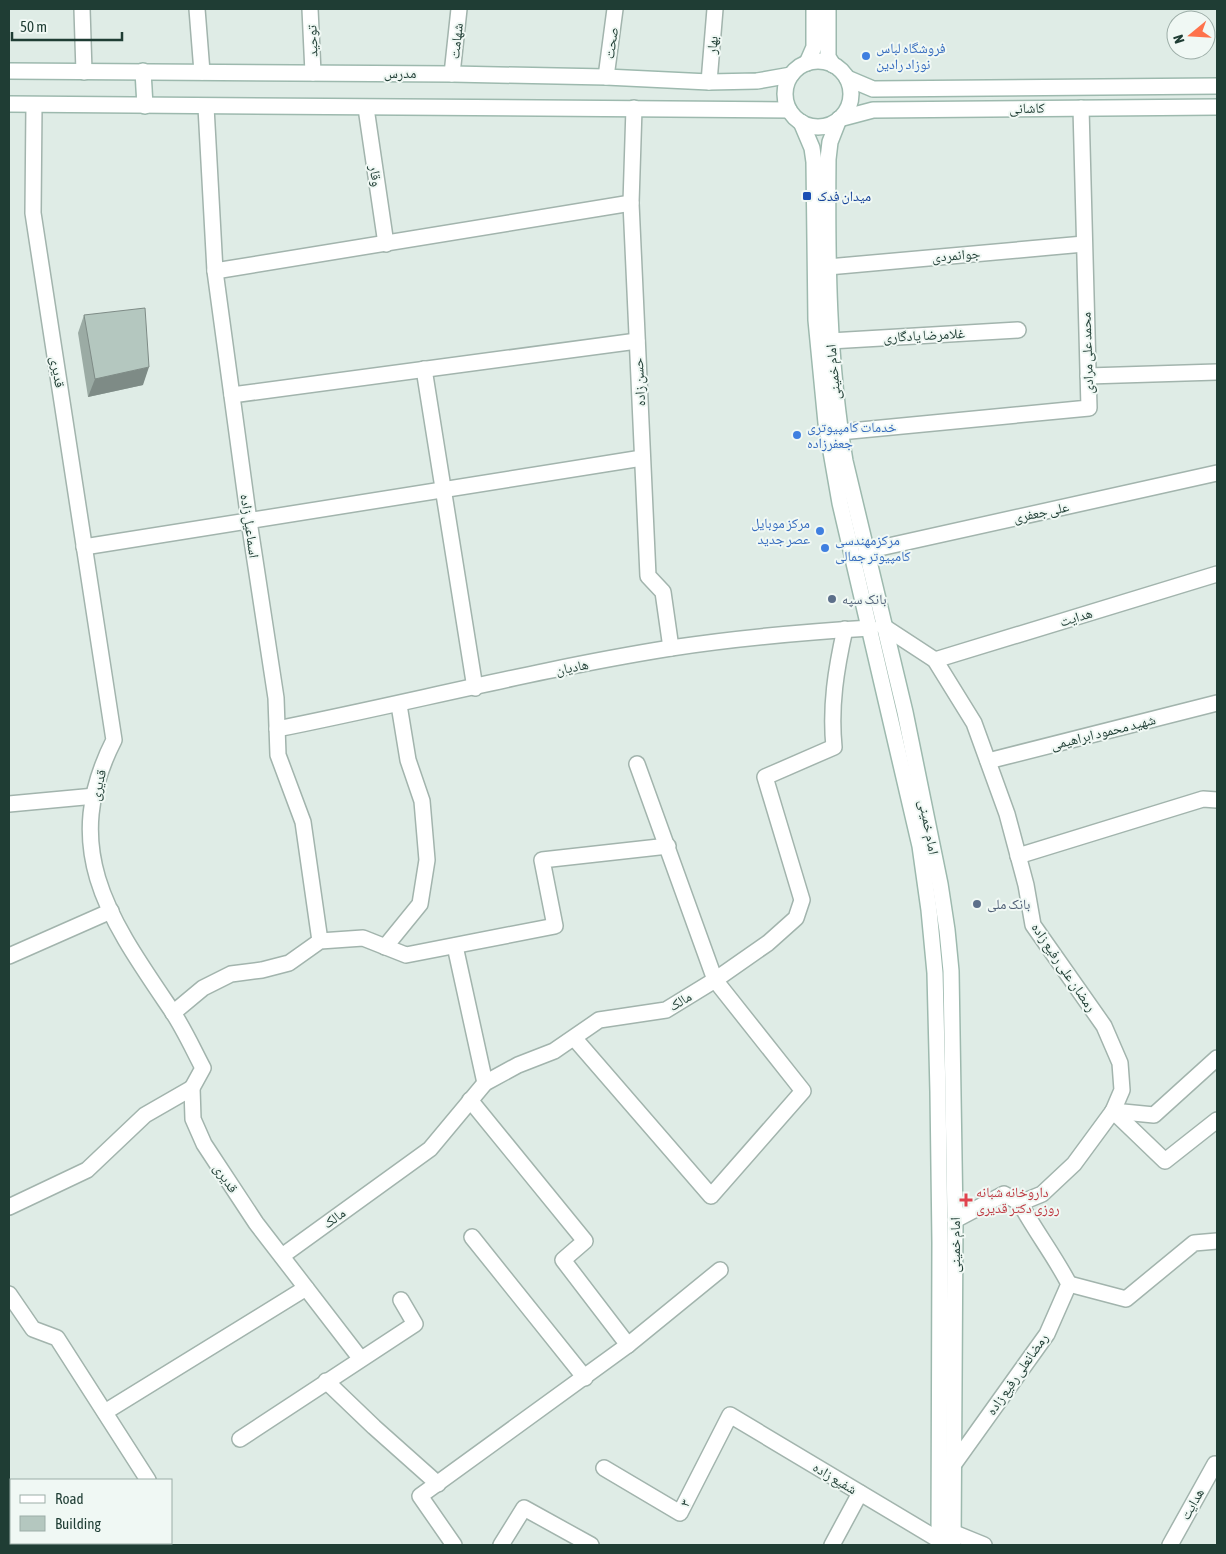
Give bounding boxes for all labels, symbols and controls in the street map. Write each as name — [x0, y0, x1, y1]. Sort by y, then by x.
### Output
scale bar — [12, 10, 122, 42]
north arrow — [1166, 10, 1216, 60]
text: 50 m — [20, 18, 47, 35]
street label: شهامت — [446, 22, 466, 60]
street label: توحید — [303, 25, 322, 57]
street label: صحت — [601, 26, 621, 60]
text: N — [1170, 33, 1188, 45]
street label: بهار — [703, 35, 722, 56]
place label: فروشگاه لباس نوزاد رادین — [876, 40, 946, 73]
marker: فروشگاه لباس نوزاد رادین — [860, 50, 872, 62]
street label: مدرس — [384, 65, 416, 82]
street label: کاشانی — [1009, 100, 1045, 117]
street label: وقار — [365, 163, 385, 188]
place label: میدان فدک — [817, 188, 871, 205]
marker: میدان فدک — [801, 190, 813, 202]
street label: جوانمردی — [931, 245, 981, 266]
street label: محمد علی مرادی — [1078, 312, 1097, 394]
street label: غلامرضا یادگاری — [883, 325, 965, 346]
street label: امام خمینی — [823, 343, 845, 400]
street label: قدیری — [47, 355, 68, 389]
street label: حسن زاده — [630, 357, 649, 407]
place label: خدمات کامپیوتری جعفرزاده — [807, 419, 897, 452]
marker: خدمات کامپیوتری جعفرزاده — [791, 429, 803, 441]
street label: اسماعیل زاده — [237, 493, 262, 559]
street label: علی جعفری — [1012, 498, 1070, 527]
place label: مرکز موبایل عصر جدید — [751, 515, 810, 548]
marker: مرکز موبایل عصر جدید — [814, 525, 826, 537]
place label: مرکزمهندسی کامپیوتر جمالی — [835, 532, 911, 565]
marker: مرکزمهندسی کامپیوتر جمالی — [819, 542, 831, 554]
place label: بانک سپه — [842, 591, 887, 608]
marker: بانک سپه — [826, 593, 838, 605]
street label: هدایت — [1058, 604, 1094, 630]
street label: هادیان — [554, 656, 590, 679]
street label: شهید محمود ابراهیمی — [1049, 711, 1157, 754]
street label: قدیری — [87, 768, 110, 802]
street label: امام خمینی — [914, 798, 942, 856]
place label: بانک ملی — [987, 896, 1031, 913]
marker: بانک ملی — [971, 898, 983, 910]
street label: رمضان علی رفیع زاده — [1027, 920, 1100, 1016]
street label: مالک — [666, 988, 694, 1014]
street label: قدیری — [210, 1160, 242, 1196]
place label: داروخانه شبانه روزی دکتر قدیری — [976, 1184, 1060, 1217]
marker: داروخانه شبانه روزی دکتر قدیری — [960, 1194, 972, 1206]
street label: مالک — [320, 1205, 348, 1231]
street label: امام خمینی — [947, 1217, 965, 1273]
street label: رمضانعلی رفیع زاده — [983, 1330, 1053, 1419]
street label: شفیع زاده — [809, 1459, 860, 1499]
legend — [10, 1479, 172, 1544]
street label: هدایت — [1177, 1486, 1207, 1523]
text: Road — [55, 1490, 84, 1507]
street label: ۳ — [676, 1497, 694, 1509]
text: Building — [55, 1515, 101, 1532]

